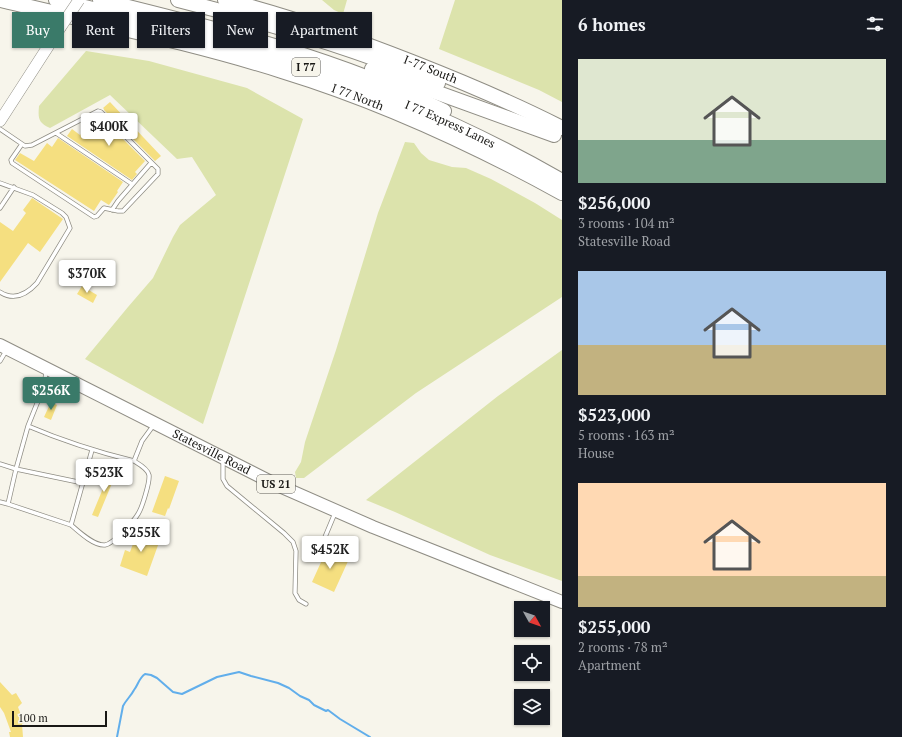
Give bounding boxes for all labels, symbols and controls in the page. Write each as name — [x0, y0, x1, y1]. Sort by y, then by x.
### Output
chip: Buy — [12, 12, 64, 48]
chip: Rent — [72, 12, 129, 48]
chip: Filters — [137, 12, 205, 48]
chip: New — [213, 12, 268, 48]
chip: Apartment — [276, 12, 372, 48]
text: 6 homes — [578, 13, 646, 36]
icon: filters — [864, 13, 886, 35]
street label: I-77 South — [402, 51, 460, 86]
road number: I 77 — [292, 58, 320, 76]
street label: I 77 North — [330, 80, 386, 113]
icon: home — [696, 85, 768, 157]
street label: I 77 Express Lanes — [403, 97, 498, 151]
pin: $400K — [81, 113, 137, 147]
text: $400K — [90, 117, 128, 135]
text: $256,000 — [578, 191, 650, 214]
text: 3 rooms · 104 m² — [578, 214, 675, 232]
text: Statesville Road — [578, 232, 670, 250]
pin: $370K — [59, 260, 115, 294]
text: $370K — [68, 264, 106, 282]
icon: home — [696, 297, 768, 369]
pin: $256K — [23, 377, 79, 411]
text: $256K — [32, 381, 70, 399]
text: $523,000 — [578, 403, 650, 426]
street label: Statesville Road — [170, 426, 254, 478]
text: 5 rooms · 163 m² — [578, 426, 675, 444]
text: House — [578, 444, 614, 462]
pin: $523K — [76, 459, 132, 493]
text: $523K — [85, 463, 123, 481]
road number: US 21 — [257, 475, 295, 493]
icon: home — [696, 509, 768, 581]
pin: $255K — [113, 519, 169, 553]
text: $255K — [122, 523, 160, 541]
pin: $452K — [302, 536, 358, 570]
text: $452K — [311, 540, 349, 558]
north arrow — [514, 601, 550, 637]
map controls — [514, 601, 550, 725]
text: $255,000 — [578, 615, 650, 638]
text: 2 rooms · 78 m² — [578, 638, 668, 656]
button: locate — [514, 645, 550, 681]
text: Apartment — [578, 656, 641, 674]
button: layers — [514, 689, 550, 725]
scale bar — [12, 709, 107, 728]
text: 100 m — [18, 711, 48, 725]

